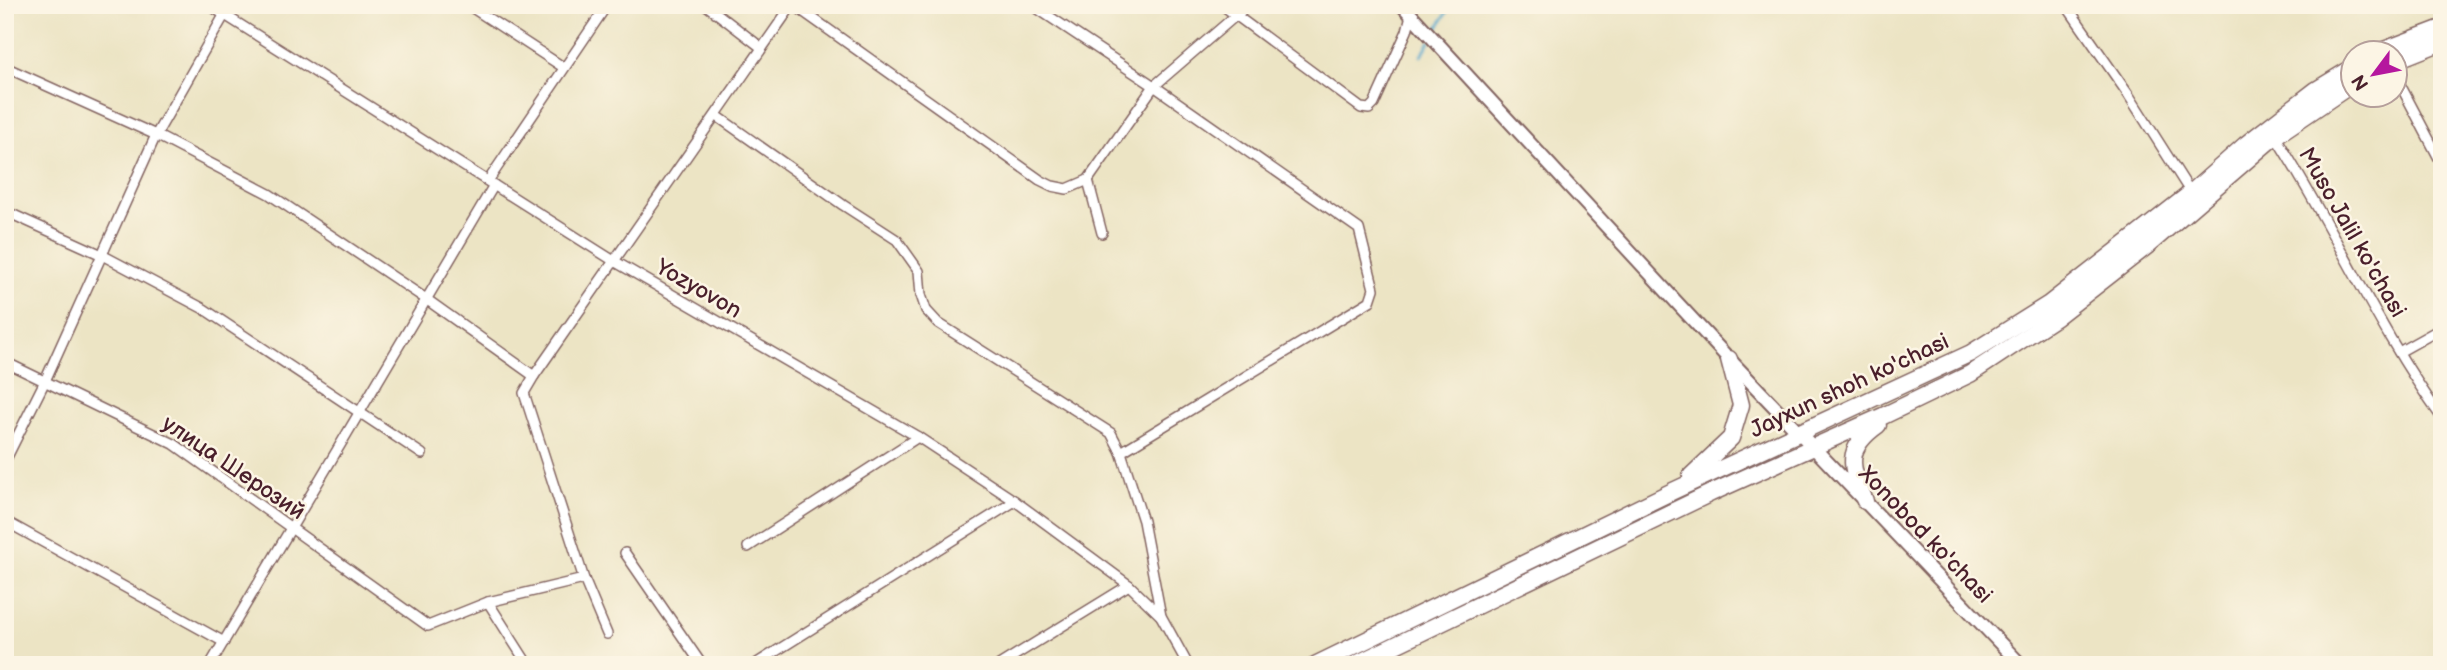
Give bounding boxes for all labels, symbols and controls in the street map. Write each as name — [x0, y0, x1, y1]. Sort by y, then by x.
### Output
north arrow — [2338, 38, 2408, 108]
text: N — [2347, 70, 2374, 94]
street label: Muso Jalil ko'chasi — [2292, 143, 2412, 322]
street label: Yozyovon — [650, 253, 747, 325]
street label: Jayxun shoh ko'chasi — [1745, 327, 1953, 444]
street label: улица Шерозий — [157, 410, 310, 526]
street label: Xonobod ko'chasi — [1852, 459, 1998, 609]

